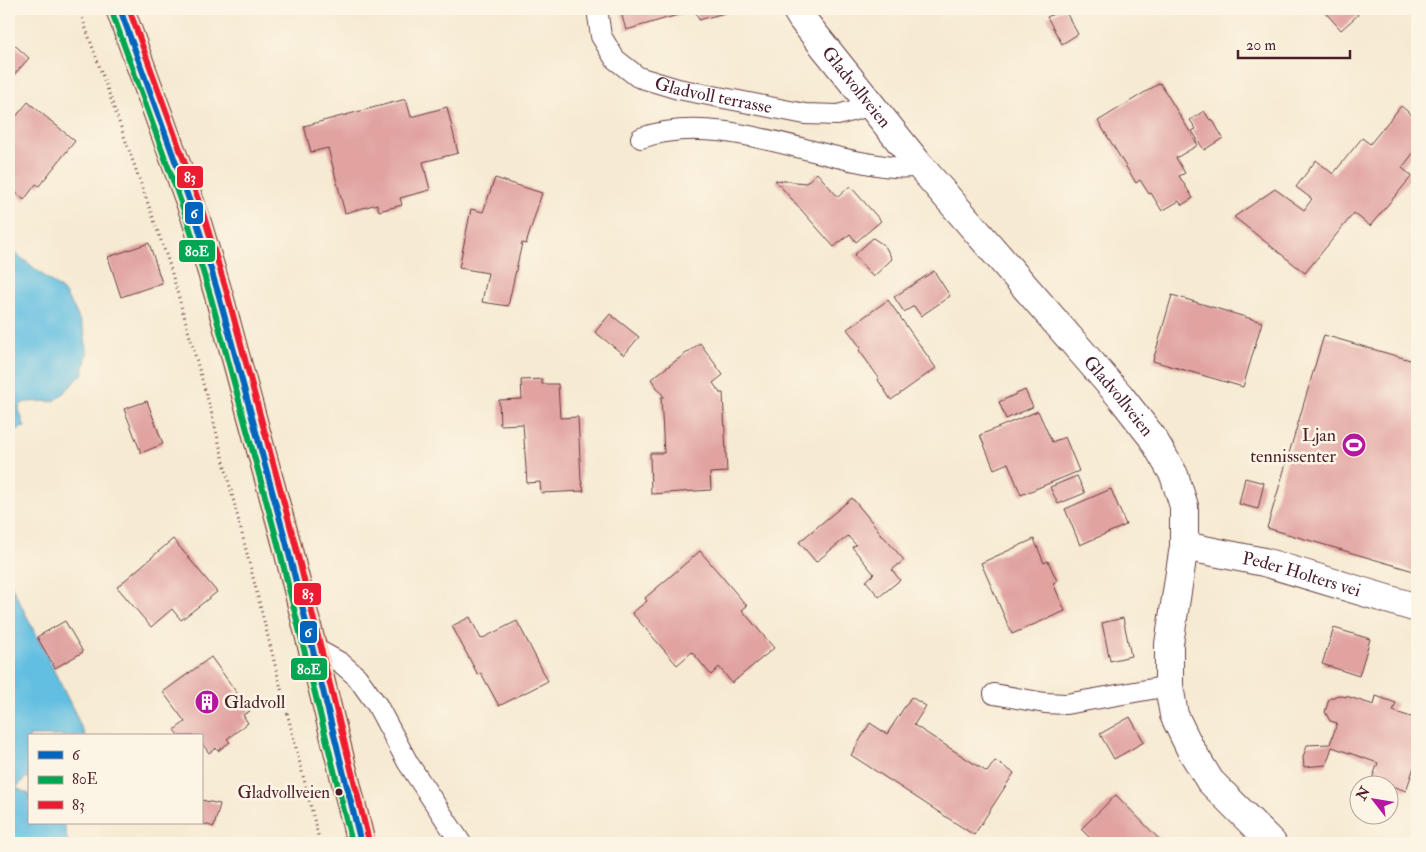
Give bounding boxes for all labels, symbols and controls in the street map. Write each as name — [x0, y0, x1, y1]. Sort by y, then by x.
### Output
scale bar — [1238, 28, 1351, 60]
text: 20 m — [1246, 36, 1276, 55]
street label: Gladvollveien — [817, 42, 896, 133]
street label: Gladvoll terrasse — [652, 71, 774, 119]
line badge: 83 — [176, 165, 204, 189]
text: 83 — [184, 169, 196, 186]
line badge: 6 — [184, 201, 204, 225]
text: 6 — [190, 205, 198, 222]
line badge: 80E — [178, 239, 216, 263]
text: 80E — [185, 243, 209, 260]
street label: Gladvollveien — [1079, 351, 1159, 441]
place label: Ljan tennissenter — [1250, 424, 1336, 468]
sports icon: Ljan tennissenter — [1341, 432, 1367, 458]
street label: Peder Holters vei — [1241, 546, 1364, 602]
line badge: 83 — [293, 582, 322, 606]
text: 83 — [302, 586, 314, 603]
line badge: 6 — [299, 620, 318, 644]
text: 6 — [304, 624, 312, 641]
line badge: 80E — [290, 657, 328, 681]
text: 80E — [297, 661, 321, 678]
building icon: Gladvoll — [194, 689, 220, 715]
place label: Gladvoll — [224, 691, 286, 714]
legend — [28, 734, 202, 824]
text: 6 — [72, 746, 81, 765]
text: 80E — [72, 770, 98, 789]
north arrow — [1348, 774, 1398, 824]
place label: Gladvollveien — [237, 782, 330, 803]
text: N — [1352, 783, 1374, 804]
marker: Gladvollveien — [334, 787, 344, 797]
text: 83 — [72, 796, 85, 815]

